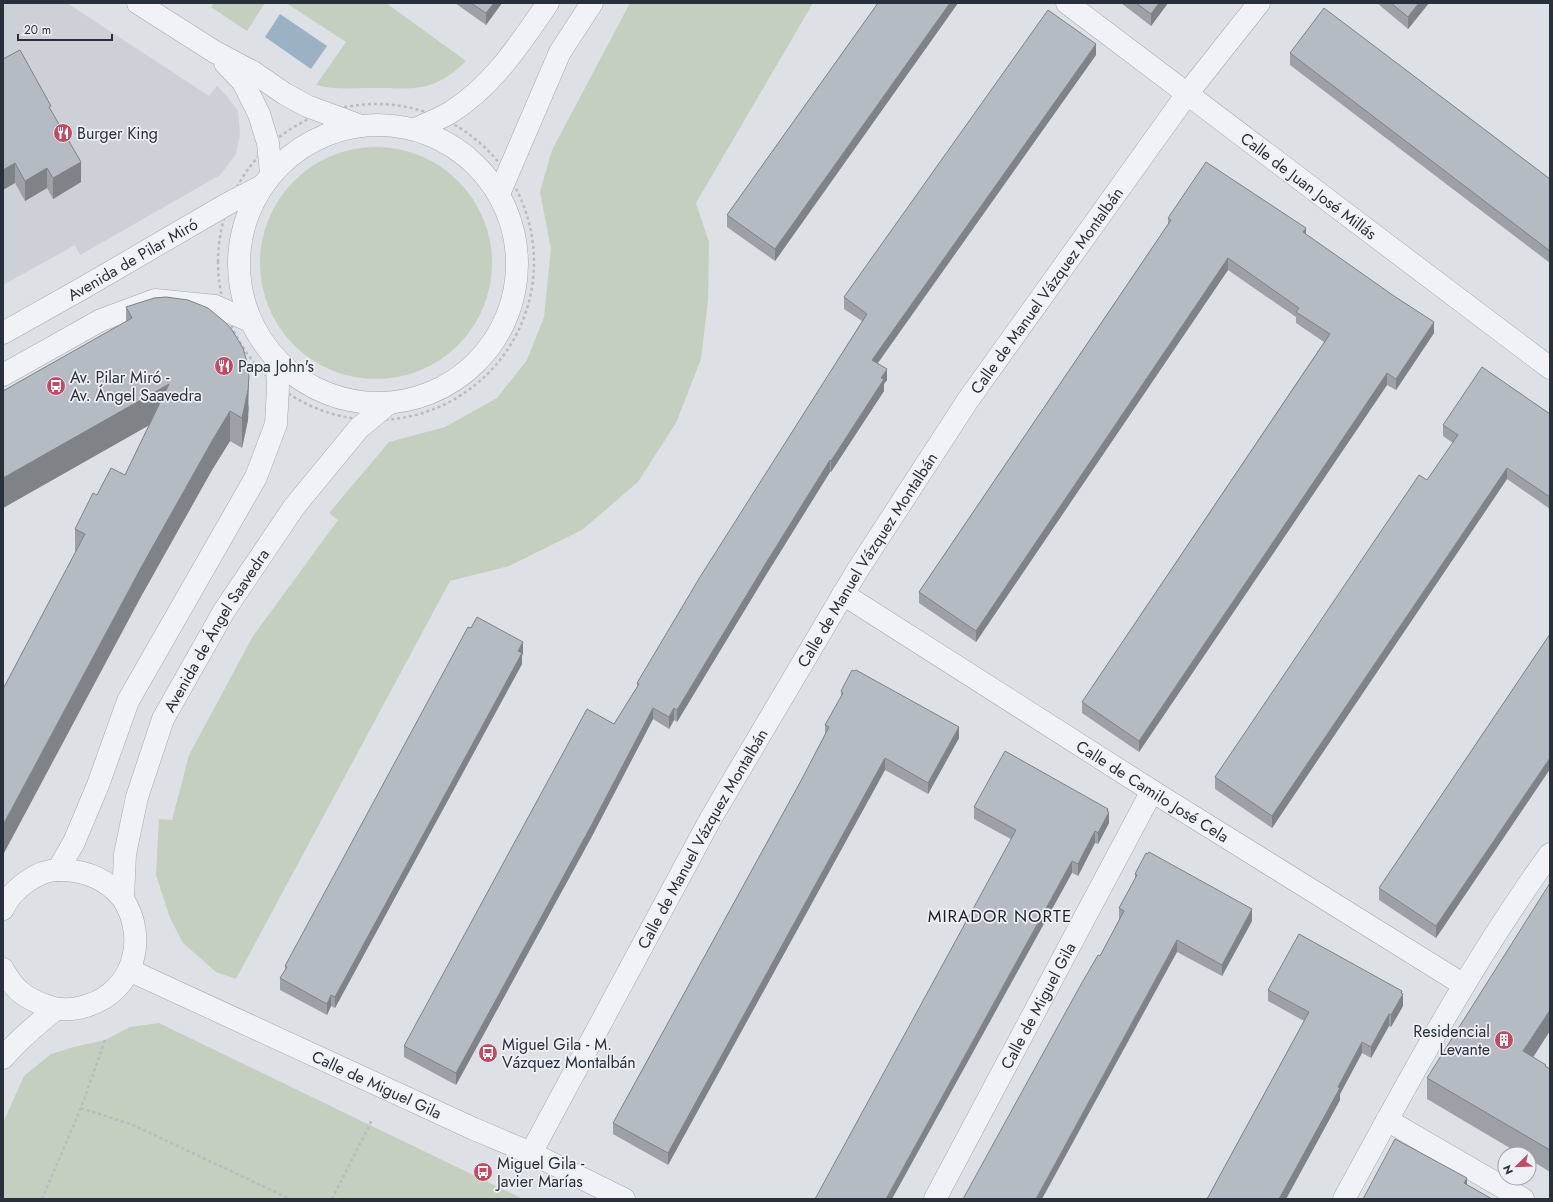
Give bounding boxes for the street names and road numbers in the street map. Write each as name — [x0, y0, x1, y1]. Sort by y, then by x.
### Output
street label: Calle de Juan José Millás — [1236, 127, 1381, 245]
street label: Calle de Manuel Vázquez Montalbán — [965, 182, 1129, 399]
street label: Avenida de Pilar Miró — [63, 213, 202, 306]
street label: Calle de Manuel Vázquez Montalbán — [792, 448, 943, 672]
street label: Avenida de Ángel Saavedra — [158, 544, 275, 716]
street label: Calle de Manuel Vázquez Montalbán — [632, 724, 773, 953]
street label: Calle de Camilo José Cela — [1072, 735, 1233, 848]
street label: Calle de Miguel Gila — [995, 938, 1081, 1073]
street label: Calle de Miguel Gila — [308, 1045, 445, 1125]

